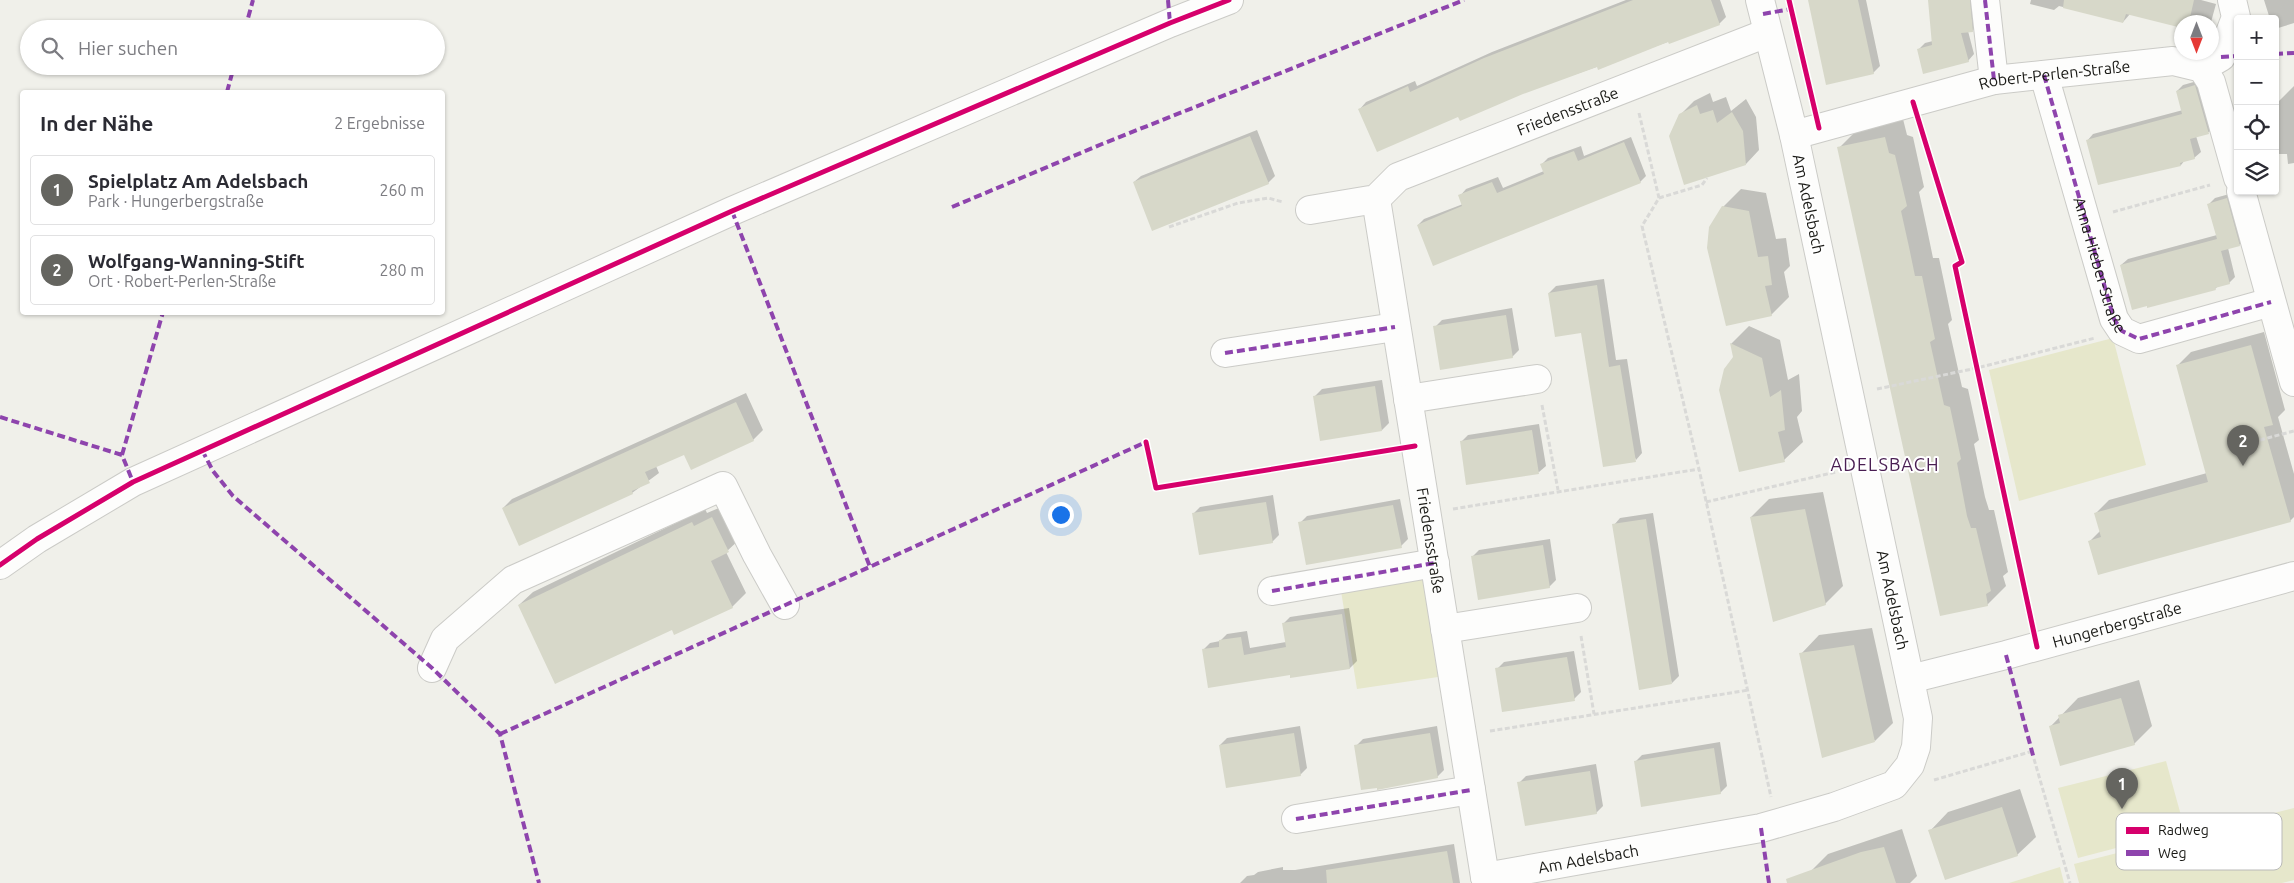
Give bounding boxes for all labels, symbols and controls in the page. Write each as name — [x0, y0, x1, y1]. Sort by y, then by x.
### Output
north arrow — [2174, 15, 2219, 60]
map controls — [2234, 15, 2279, 195]
button: + — [2234, 15, 2279, 60]
search box — [20, 20, 445, 75]
icon: search — [38, 34, 66, 62]
text: Hier suchen — [78, 37, 178, 59]
street label: Robert-Perlen-Straße — [1976, 57, 2131, 93]
button: − — [2234, 60, 2279, 105]
street label: Friedensstraße — [1514, 83, 1621, 139]
button: locate — [2234, 105, 2279, 150]
text: In der Nähe — [40, 111, 153, 135]
text: 2 Ergebnisse — [334, 114, 425, 132]
button: layers — [2234, 150, 2279, 195]
street label: Am Adelsbach — [1790, 152, 1828, 256]
text: Spielplatz Am Adelsbach — [88, 170, 308, 192]
text: 1 — [52, 181, 62, 199]
text: 260 m — [379, 181, 424, 199]
text: Park · Hungerbergstraße — [88, 192, 264, 210]
street label: Anna-Hieber-Straße — [2070, 195, 2130, 336]
text: Wolfgang-Wanning-Stift — [88, 250, 304, 272]
text: 2 — [52, 261, 62, 279]
text: 280 m — [379, 261, 424, 279]
text: Ort · Robert-Perlen-Straße — [88, 272, 276, 290]
pin: 2 — [2227, 425, 2259, 466]
district label: ADELSBACH — [1831, 454, 1939, 474]
street label: Friedensstraße — [1414, 486, 1448, 595]
your location — [1048, 502, 1074, 528]
street label: Am Adelsbach — [1874, 548, 1912, 652]
street label: Hungerbergstraße — [2050, 598, 2184, 651]
pin: 1 — [2106, 768, 2138, 809]
legend — [2116, 813, 2282, 870]
text: Radweg — [2158, 822, 2209, 838]
street label: Am Adelsbach — [1537, 841, 1640, 876]
text: Weg — [2158, 845, 2187, 861]

